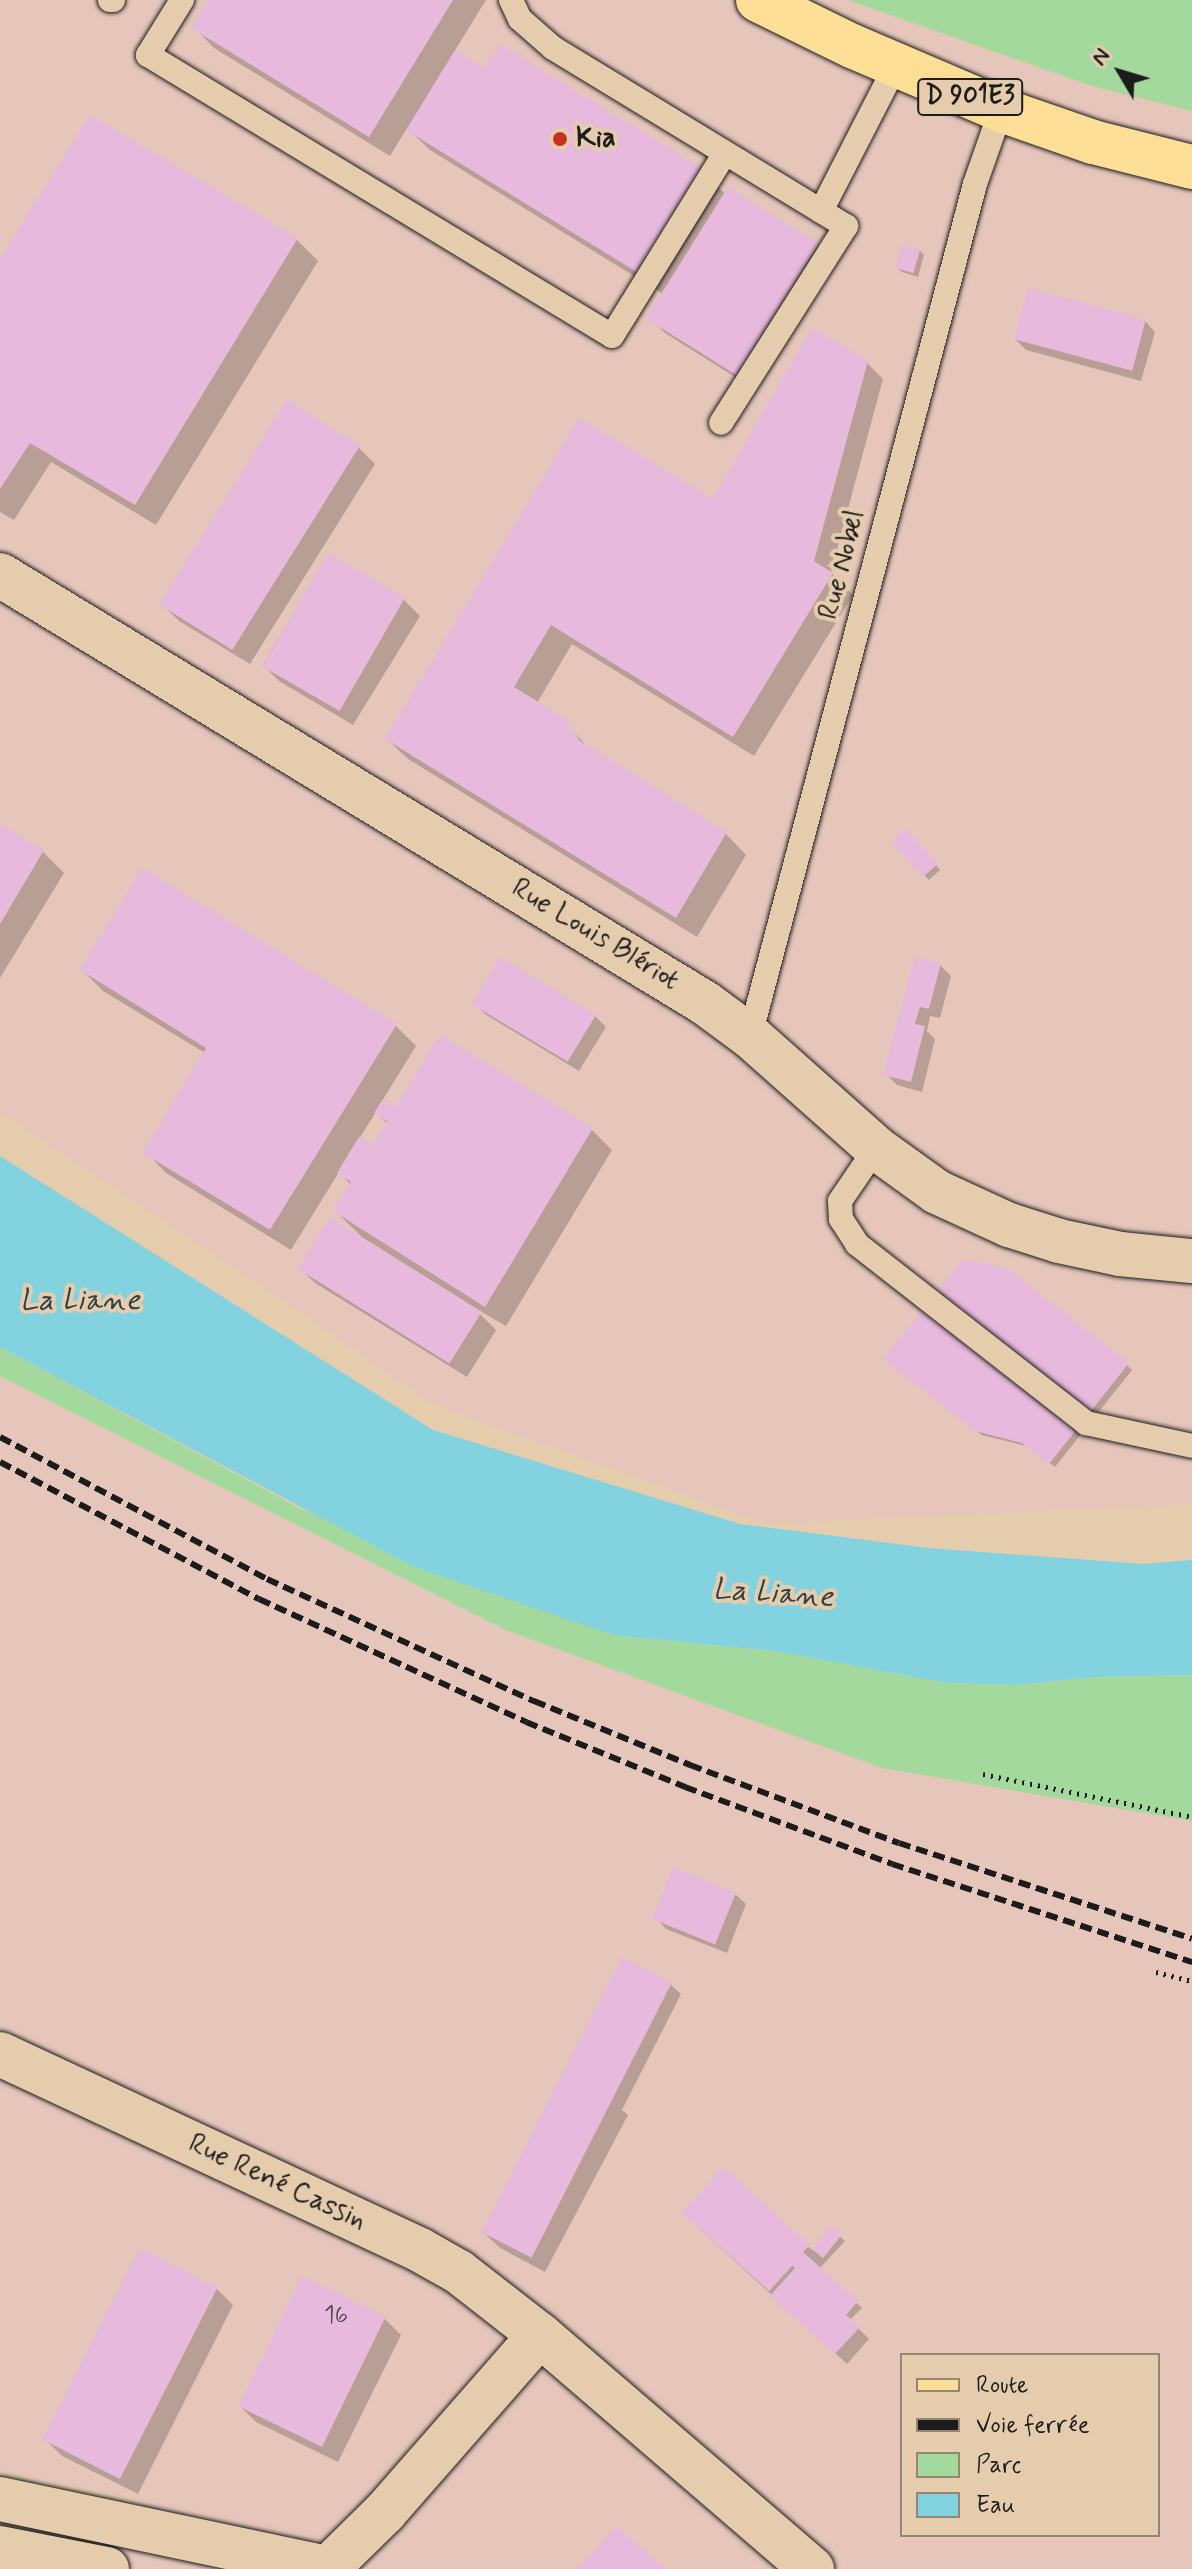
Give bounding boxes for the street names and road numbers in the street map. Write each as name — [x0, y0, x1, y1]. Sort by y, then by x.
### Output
road number: D 901E3 — [916, 75, 1024, 119]
street label: Rue Nobel — [812, 506, 874, 624]
street label: Rue Louis Blériot — [505, 872, 685, 998]
street label: Rue René Cassin — [183, 2127, 371, 2239]

